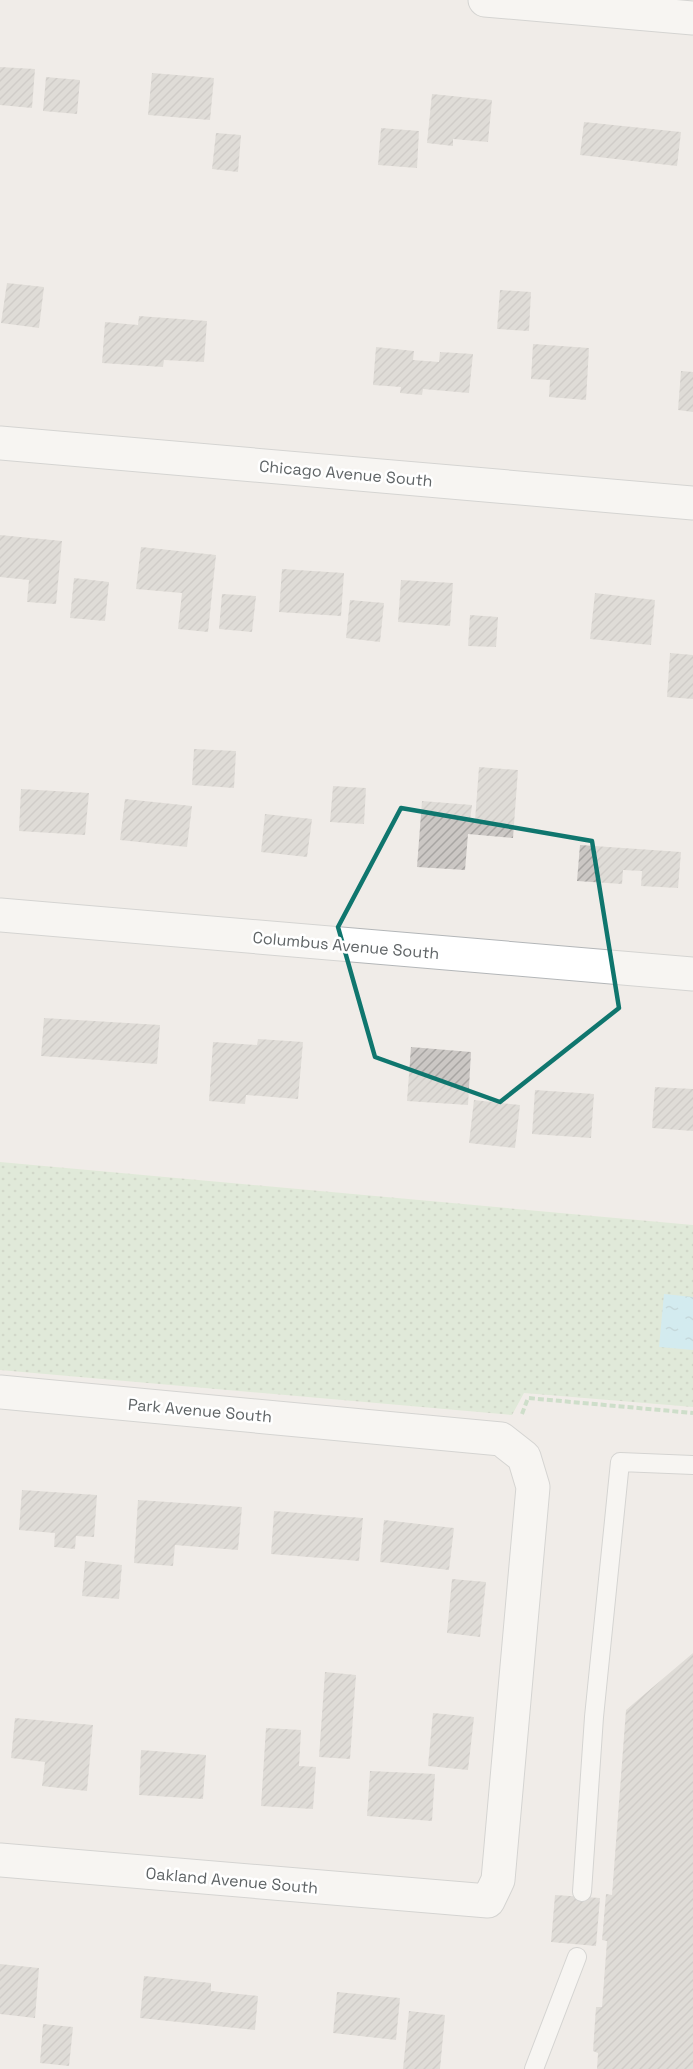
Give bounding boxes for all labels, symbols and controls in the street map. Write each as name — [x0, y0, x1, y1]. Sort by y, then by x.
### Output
street label: Chicago Avenue South — [258, 455, 433, 492]
street label: Columbus Avenue South — [252, 927, 440, 964]
street label: Park Avenue South — [127, 1394, 273, 1427]
street label: Oakland Avenue South — [145, 1863, 319, 1898]

